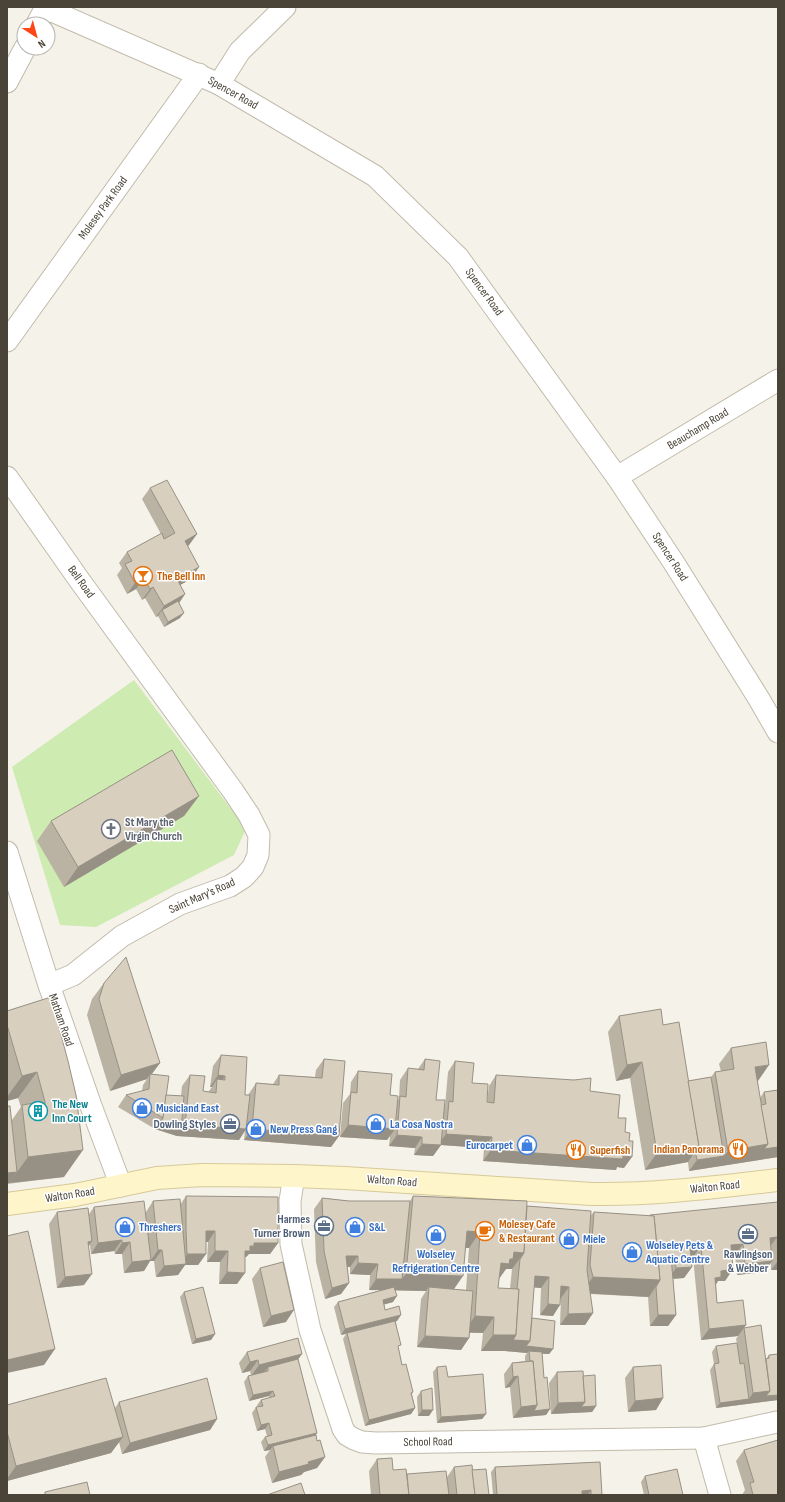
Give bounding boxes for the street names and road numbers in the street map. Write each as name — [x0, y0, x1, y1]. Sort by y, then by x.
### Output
street label: Spencer Road — [205, 73, 261, 113]
street label: Molesey Park Road — [75, 174, 131, 242]
street label: Spencer Road — [462, 265, 506, 319]
street label: Beauchamp Road — [665, 405, 731, 453]
street label: Spencer Road — [649, 530, 691, 584]
street label: Bell Road — [64, 563, 98, 601]
street label: Saint Mary's Road — [167, 875, 237, 917]
street label: Matham Road — [45, 992, 77, 1048]
street label: Walton Road — [367, 1172, 417, 1190]
street label: Walton Road — [689, 1177, 741, 1197]
street label: Walton Road — [44, 1184, 96, 1206]
street label: School Road — [403, 1434, 453, 1450]

